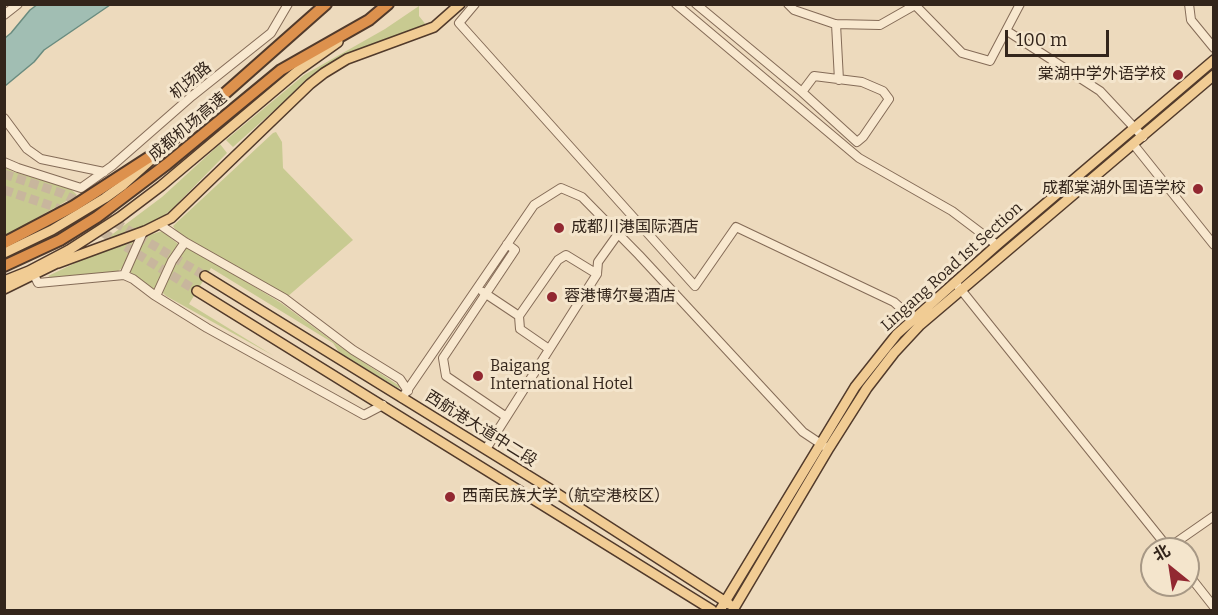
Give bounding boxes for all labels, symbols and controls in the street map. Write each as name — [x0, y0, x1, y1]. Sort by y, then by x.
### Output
scale bar — [1008, 18, 1112, 56]
text: 100 m — [1016, 29, 1067, 51]
street label: 机场路 — [166, 58, 216, 104]
place label: 棠湖中学外语学校 — [1038, 65, 1166, 85]
marker: 棠湖中学外语学校 — [1171, 68, 1185, 82]
street label: 成都机场高速 — [145, 89, 231, 165]
place label: 成都棠湖外国语学校 — [1042, 179, 1186, 199]
marker: 成都棠湖外国语学校 — [1191, 182, 1205, 196]
street label: Lingang Road 1st Section — [877, 199, 1027, 335]
place label: 成都川港国际酒店 — [571, 218, 699, 238]
marker: 成都川港国际酒店 — [552, 221, 566, 235]
place label: 蓉港博尔曼酒店 — [564, 287, 676, 307]
marker: 蓉港博尔曼酒店 — [545, 290, 559, 304]
place label: Baigang International Hotel — [490, 357, 633, 395]
marker: Baigang International Hotel — [471, 369, 485, 383]
street label: 西航港大道中二段 — [422, 387, 540, 471]
place label: 西南民族大学（航空港校区） — [462, 487, 670, 507]
marker: 西南民族大学（航空港校区） — [443, 490, 457, 504]
north arrow — [1140, 537, 1200, 597]
text: 北 — [1150, 540, 1173, 565]

